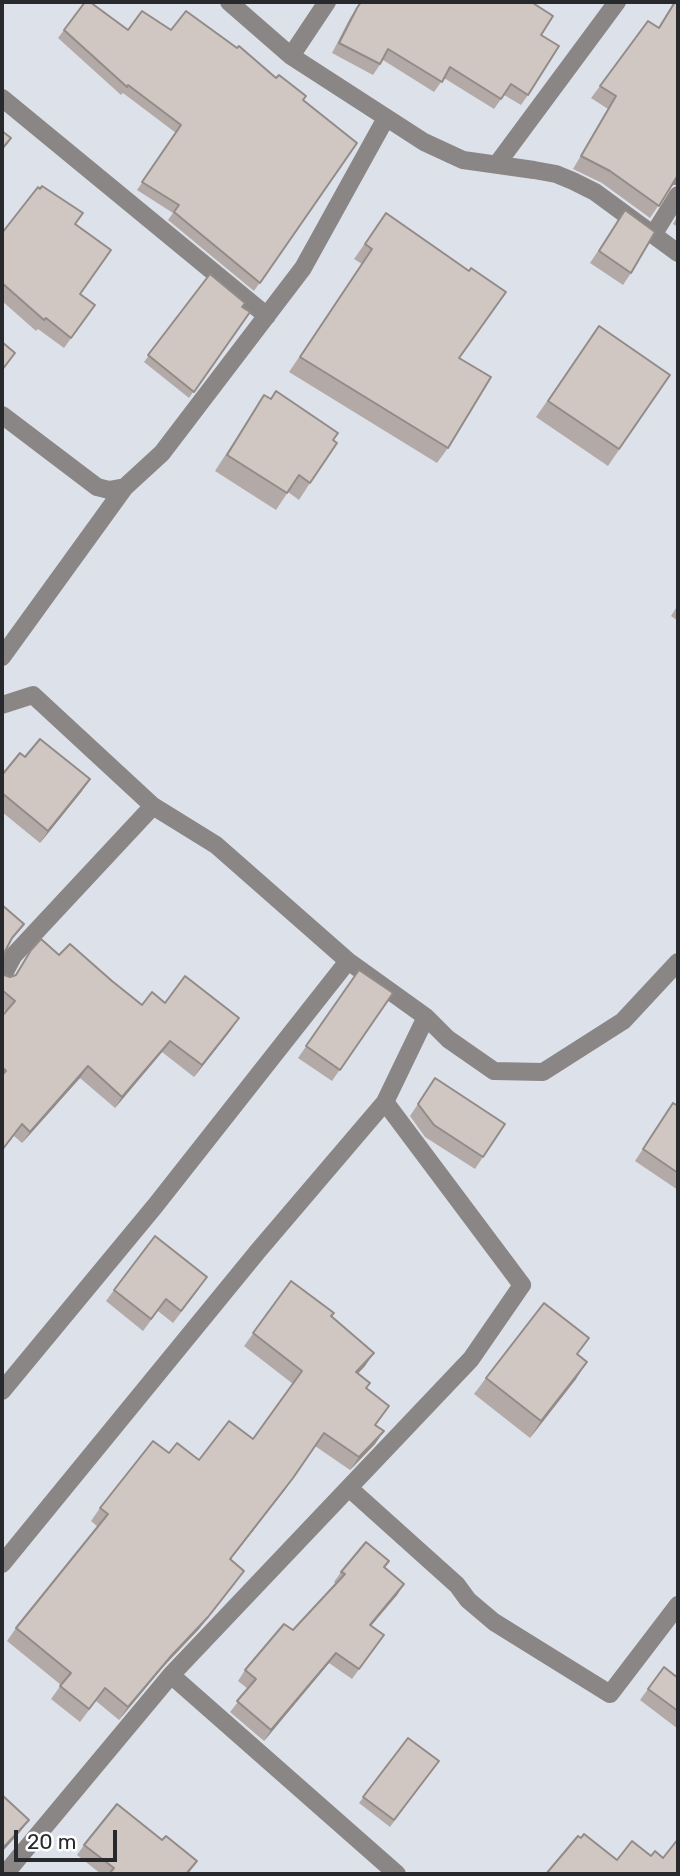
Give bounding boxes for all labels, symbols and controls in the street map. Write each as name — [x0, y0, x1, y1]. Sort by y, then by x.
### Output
scale bar — [18, 1816, 121, 1860]
text: 20 m — [27, 1829, 76, 1854]

